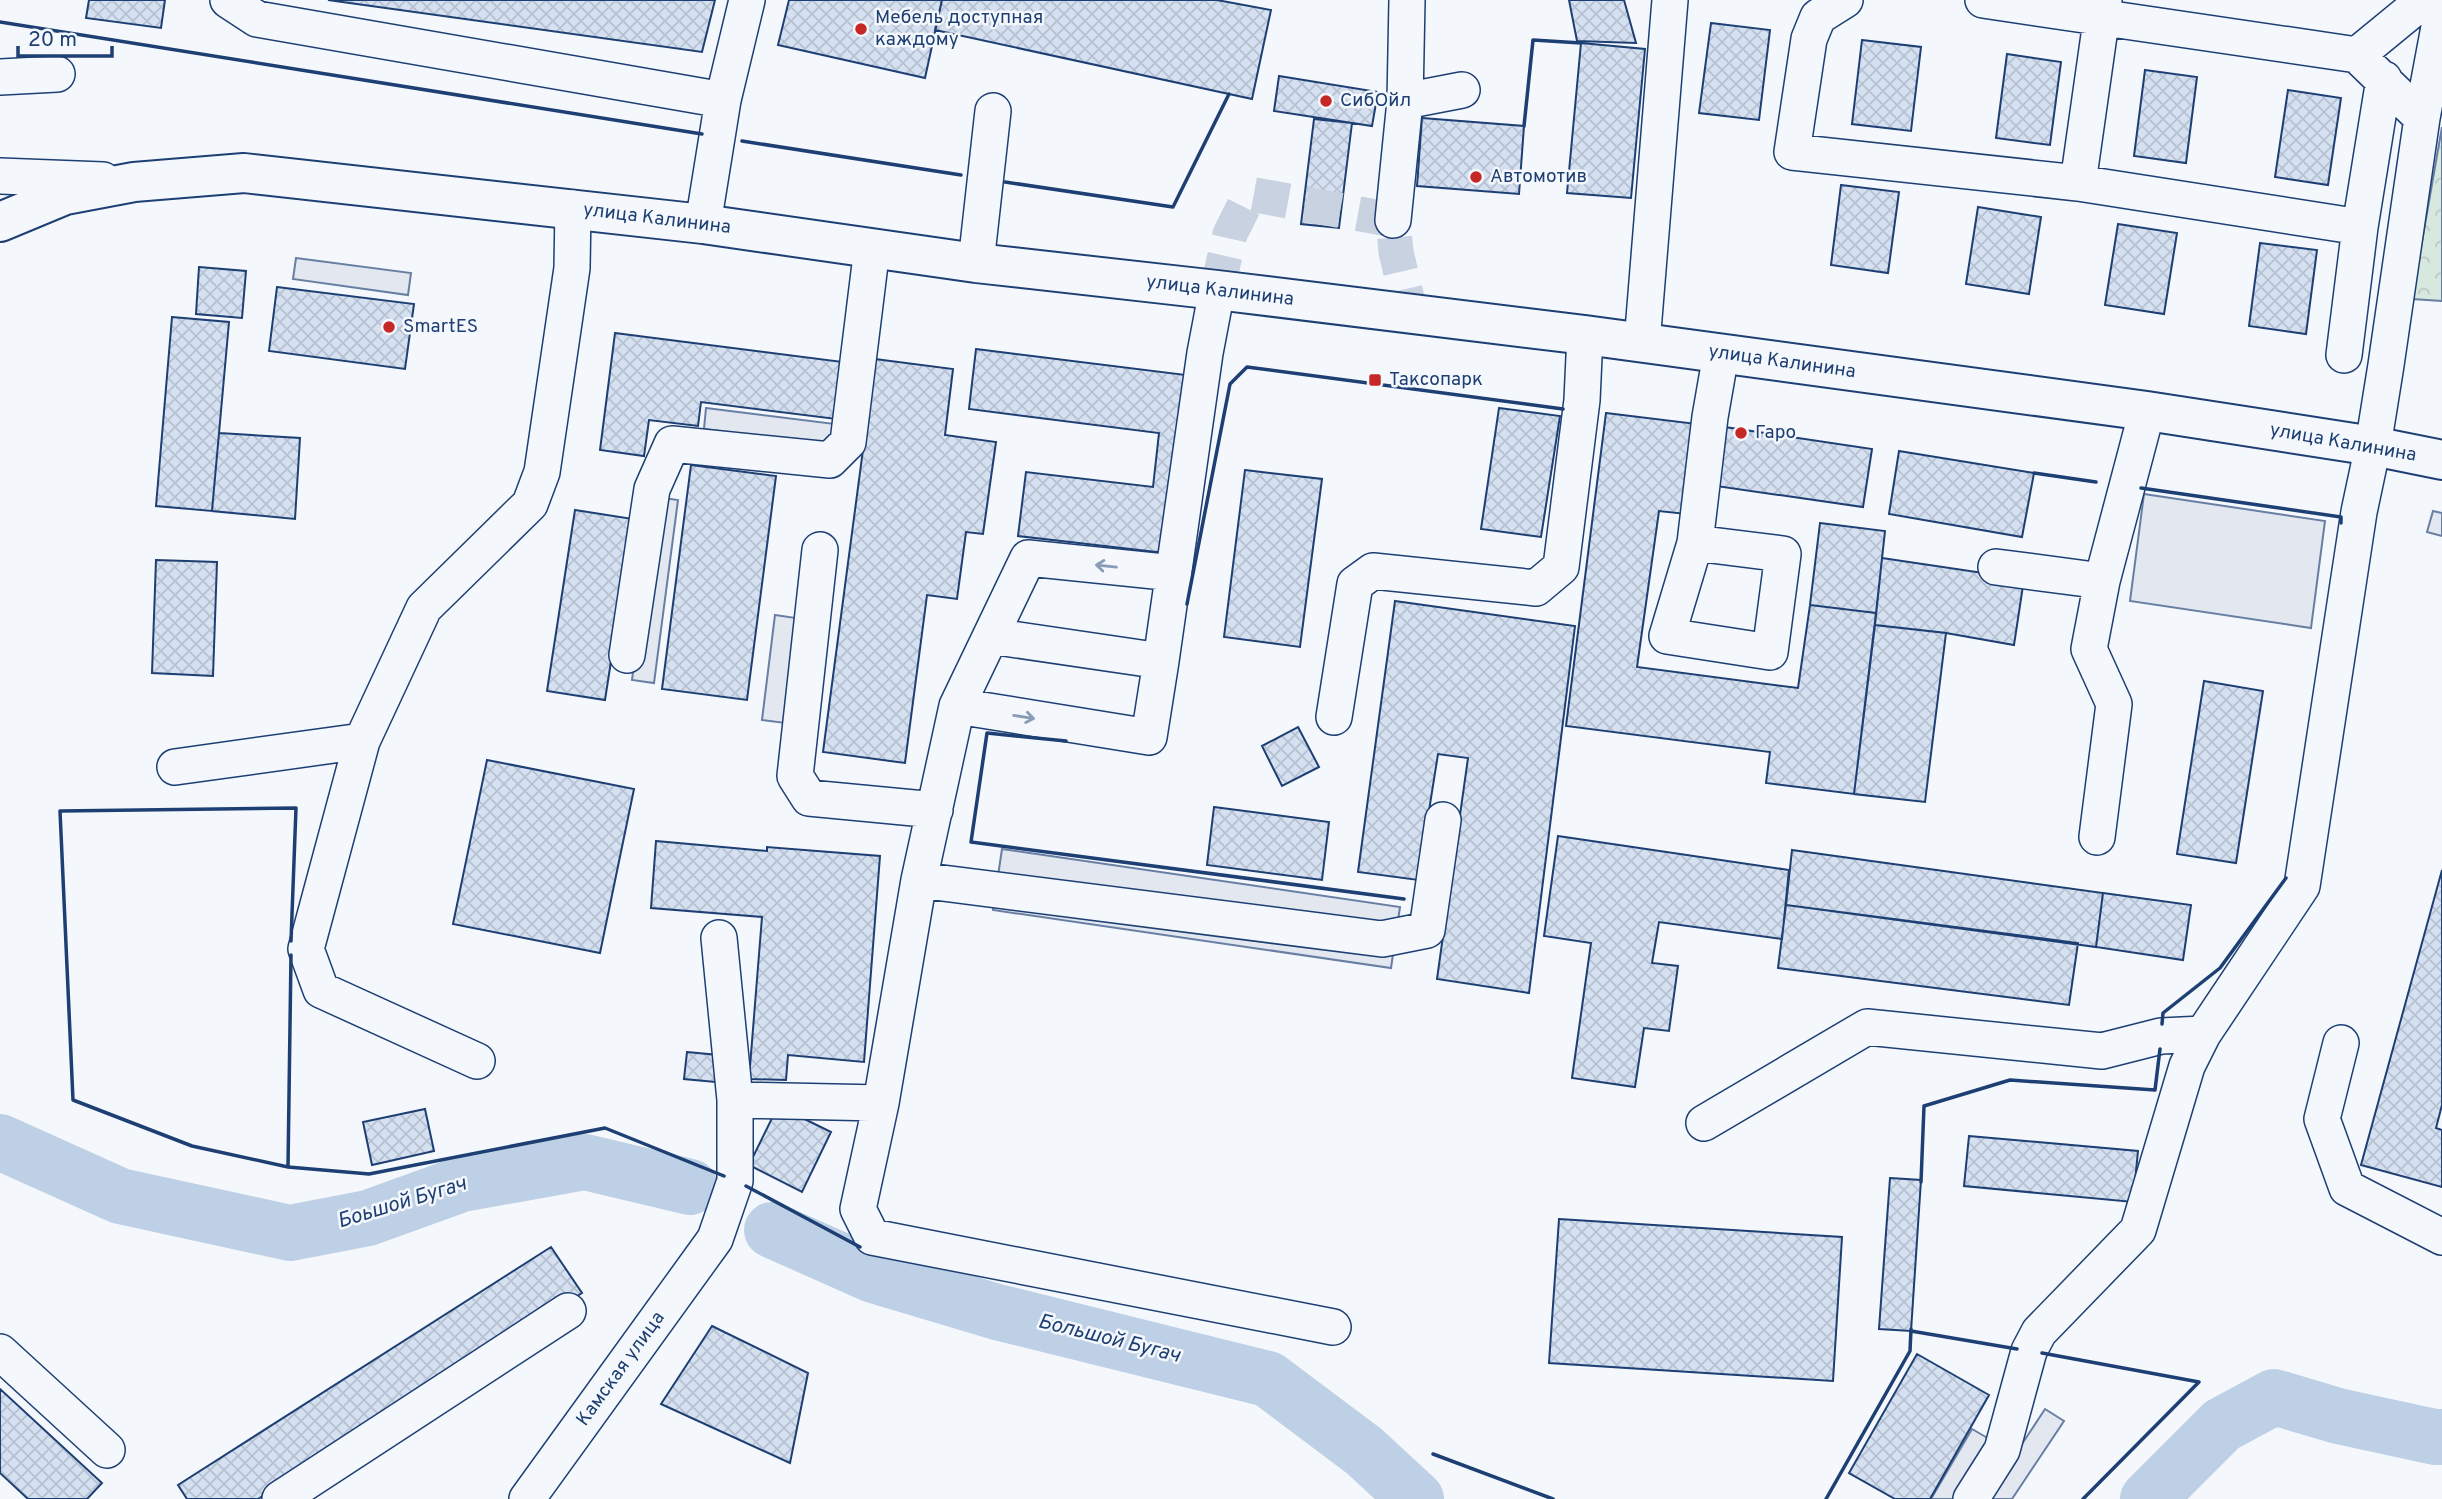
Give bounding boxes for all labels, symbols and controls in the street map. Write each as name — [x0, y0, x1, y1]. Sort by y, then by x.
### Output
place label: Мебель доступная каждому — [875, 6, 1043, 52]
scale bar — [18, 14, 112, 58]
marker: Мебель доступная каждому — [853, 21, 869, 37]
text: 20 m — [28, 27, 77, 54]
place label: СибОйл — [1340, 89, 1411, 113]
marker: СибОйл — [1318, 93, 1334, 109]
place label: Автомотив — [1490, 165, 1587, 189]
marker: Автомотив — [1468, 169, 1484, 185]
street label: улица Калинина — [582, 198, 732, 240]
street label: улица Калинина — [1145, 270, 1295, 312]
place label: SmartES — [403, 315, 478, 339]
marker: SmartES — [381, 319, 397, 335]
street label: улица Калинина — [1707, 340, 1857, 384]
place label: Таксопарк — [1389, 368, 1483, 392]
marker: Таксопарк — [1367, 372, 1383, 388]
street label: улица Калинина — [2268, 418, 2418, 468]
place label: Гаро — [1755, 421, 1796, 445]
marker: Гаро — [1733, 425, 1749, 441]
one-way arrow — [1096, 560, 1118, 573]
one-way arrow — [1012, 711, 1035, 724]
water label: Боьшой Бугач — [334, 1170, 470, 1235]
street label: Камская улица — [571, 1307, 671, 1431]
water label: Большой Бугач — [1035, 1308, 1184, 1370]

